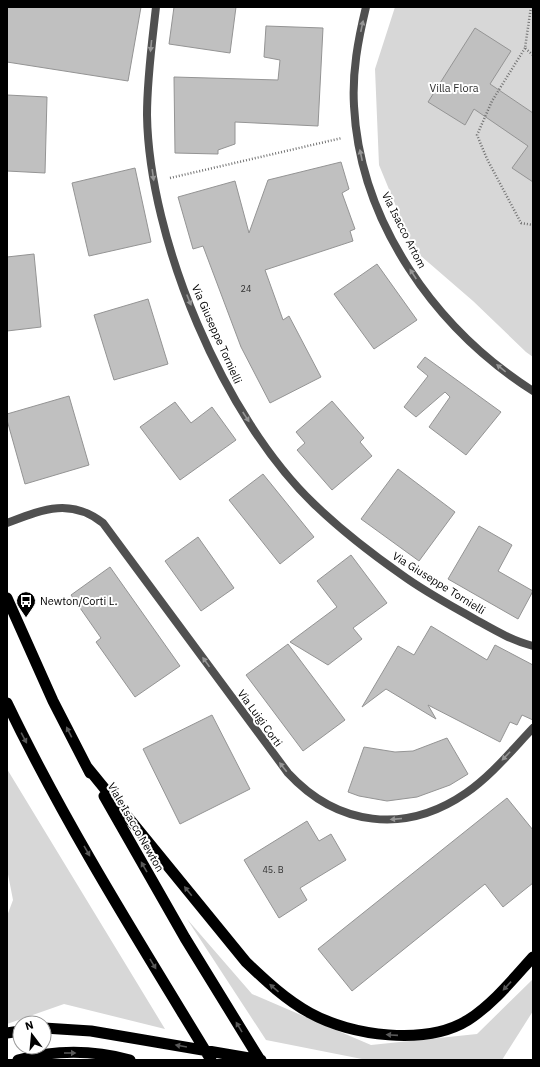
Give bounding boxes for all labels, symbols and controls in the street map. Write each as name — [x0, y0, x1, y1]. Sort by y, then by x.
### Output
one-way arrow — [359, 20, 365, 32]
one-way arrow — [148, 40, 155, 52]
park label: Villa Flora — [429, 81, 479, 95]
one-way arrow — [358, 149, 364, 161]
one-way arrow — [150, 169, 156, 181]
street label: Via Isacco Artom — [379, 189, 429, 271]
one-way arrow — [409, 268, 417, 279]
street label: Via Giuseppe Tornielli — [189, 282, 245, 386]
house number: 24 — [241, 283, 251, 294]
one-way arrow — [187, 294, 193, 306]
one-way arrow — [496, 363, 507, 372]
one-way arrow — [242, 412, 250, 422]
street label: Via Giuseppe Tornielli — [390, 549, 488, 617]
bus stop icon: Newton/Corti L. — [15, 590, 37, 618]
place label: Newton/Corti L. — [40, 594, 118, 608]
one-way arrow — [202, 657, 210, 668]
street label: Via Luigi Corti — [235, 687, 285, 749]
one-way arrow — [66, 727, 72, 738]
one-way arrow — [21, 732, 28, 743]
one-way arrow — [501, 751, 511, 761]
one-way arrow — [279, 761, 288, 772]
street label: Viale Isacco Newton — [105, 780, 167, 874]
one-way arrow — [390, 815, 402, 822]
one-way arrow — [84, 845, 91, 857]
one-way arrow — [141, 861, 148, 873]
house number: 45. B — [262, 864, 284, 875]
one-way arrow — [183, 885, 192, 896]
one-way arrow — [149, 958, 156, 970]
one-way arrow — [502, 980, 511, 991]
one-way arrow — [269, 983, 279, 992]
north arrow — [12, 1015, 52, 1055]
text: N — [23, 1018, 35, 1033]
one-way arrow — [236, 1021, 243, 1033]
one-way arrow — [386, 1032, 398, 1039]
one-way arrow — [175, 1043, 188, 1049]
one-way arrow — [64, 1050, 77, 1056]

